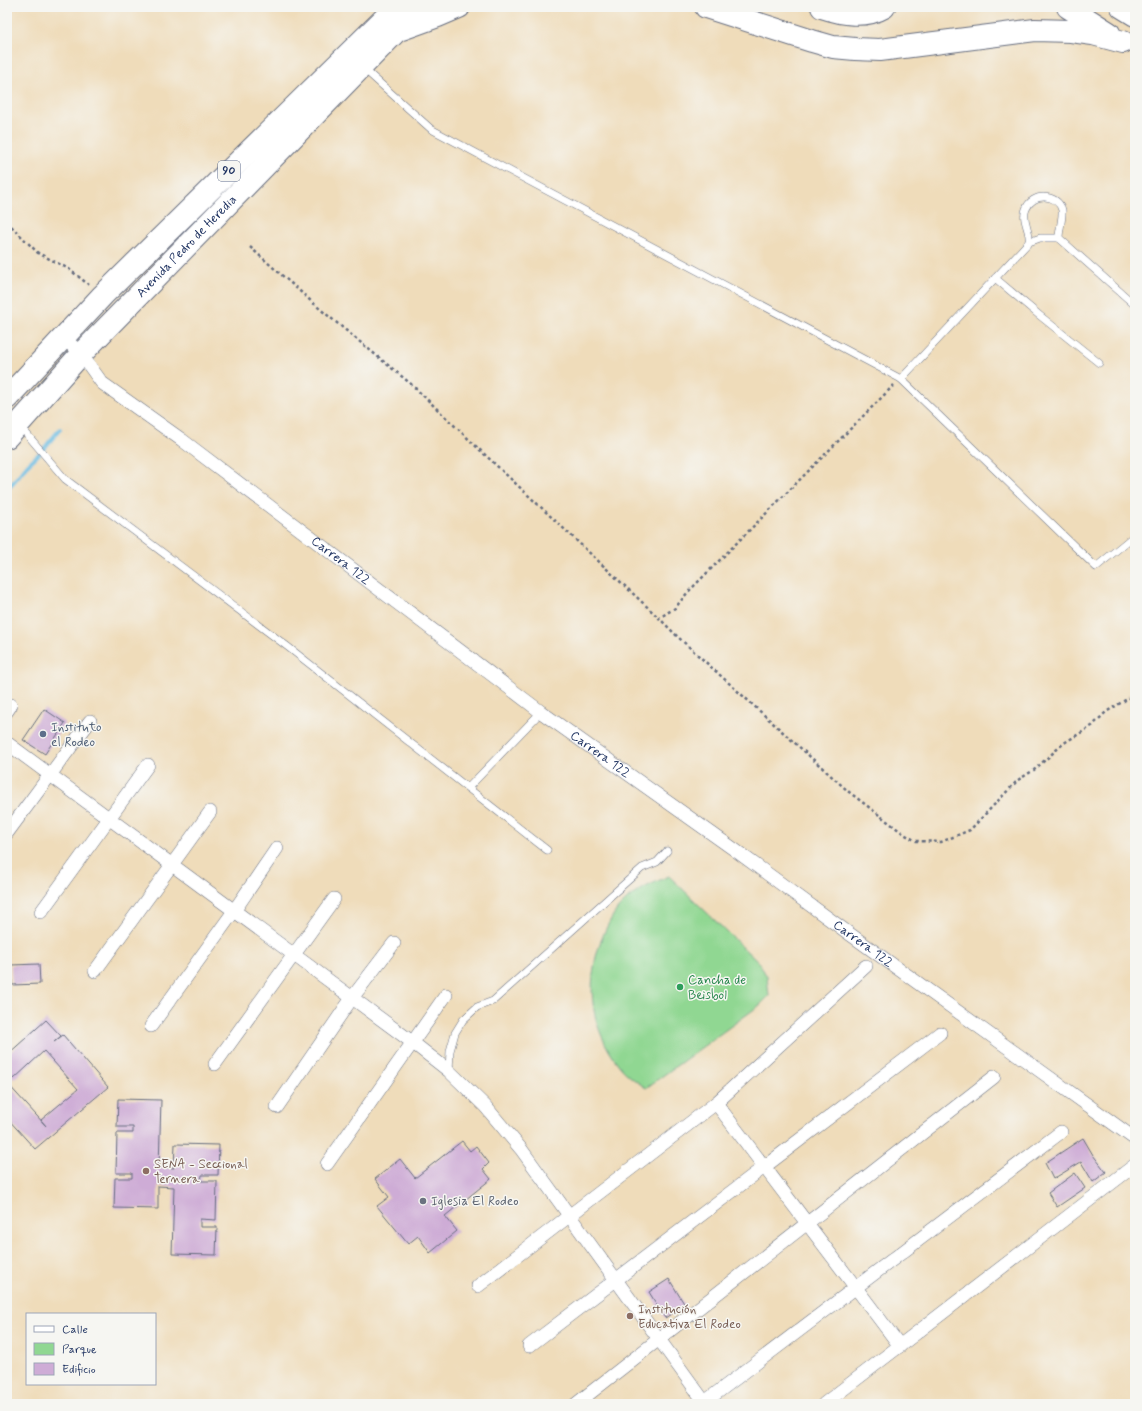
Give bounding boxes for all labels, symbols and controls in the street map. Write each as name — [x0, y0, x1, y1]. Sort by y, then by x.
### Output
road number: 90 — [218, 161, 240, 181]
street label: Avenida Pedro de Heredia — [132, 191, 240, 301]
street label: Carrera 122 — [308, 532, 374, 588]
place label: Instituto el Rodeo — [51, 719, 102, 751]
street label: Carrera 122 — [567, 727, 634, 782]
marker: Instituto el Rodeo — [38, 729, 48, 739]
street label: Carrera 122 — [830, 916, 897, 971]
place label: Cancha de Beisbol — [688, 972, 746, 1004]
marker: Cancha de Beisbol — [675, 982, 685, 992]
place label: SENA - Seccional Ternera — [154, 1156, 248, 1188]
marker: SENA - Seccional Ternera — [141, 1166, 151, 1176]
place label: Iglesia El Rodeo — [431, 1193, 519, 1210]
marker: Iglesia El Rodeo — [418, 1196, 428, 1206]
place label: Institución Educativa El Rodeo — [638, 1301, 741, 1333]
marker: Institución Educativa El Rodeo — [625, 1311, 635, 1321]
legend — [26, 1313, 156, 1385]
text: Calle — [62, 1322, 88, 1338]
text: Parque — [62, 1342, 97, 1358]
text: Edificio — [62, 1362, 96, 1378]

